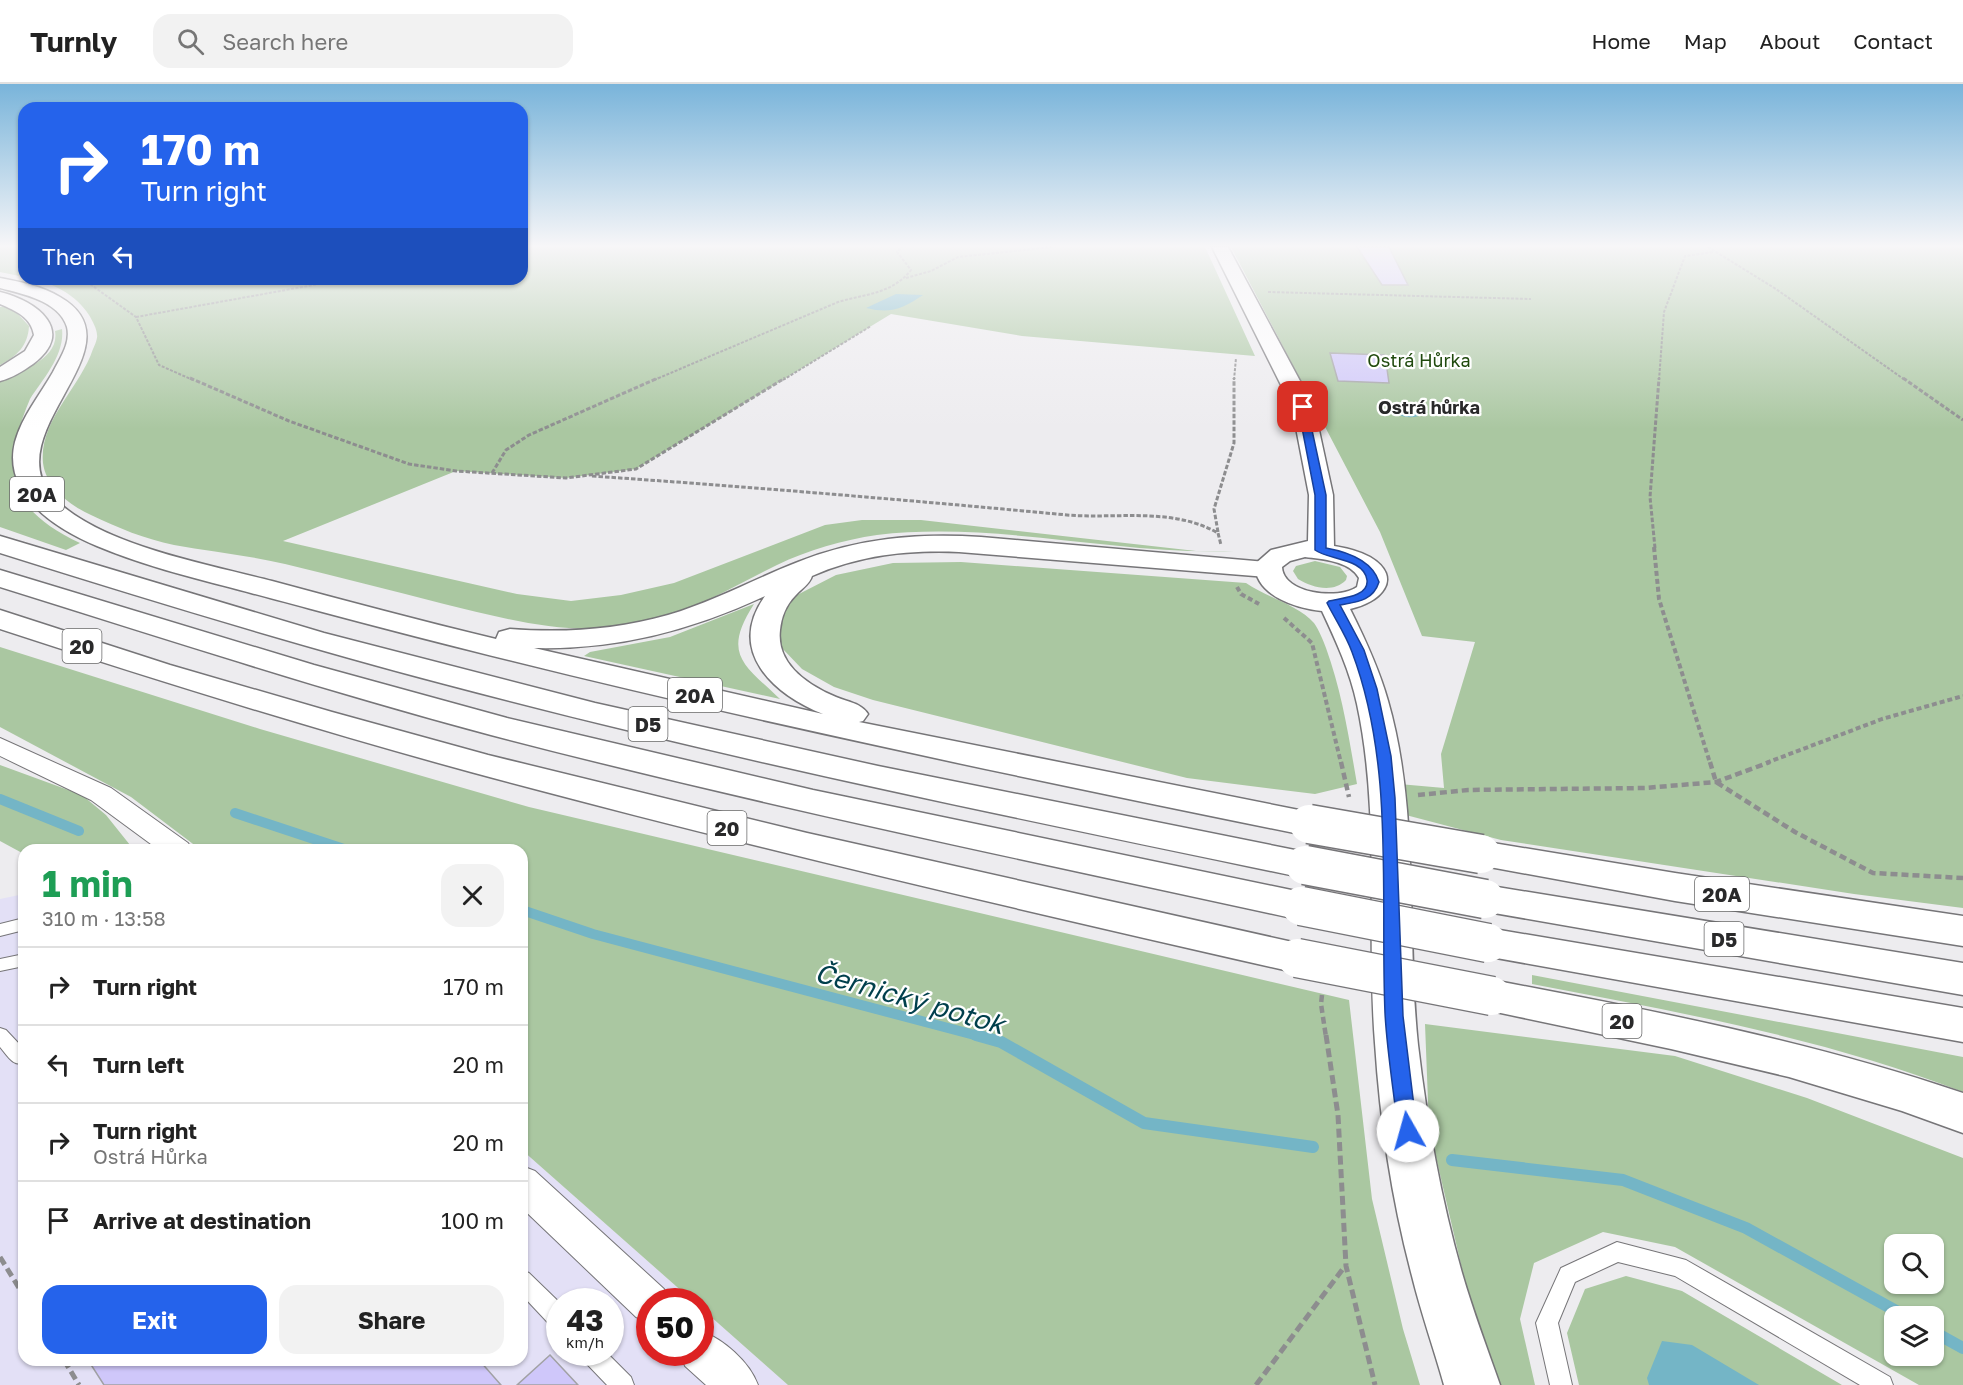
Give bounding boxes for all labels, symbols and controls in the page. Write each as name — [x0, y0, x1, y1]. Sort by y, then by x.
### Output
search box — [153, 14, 573, 68]
text: Turnly — [30, 25, 117, 58]
icon: search — [174, 25, 207, 58]
text: Search here — [222, 28, 348, 55]
text: Home — [1591, 28, 1651, 54]
text: Map — [1684, 28, 1727, 54]
text: About — [1760, 28, 1820, 54]
text: Contact — [1853, 28, 1933, 54]
text: 170 m — [141, 124, 260, 174]
icon: right — [42, 126, 120, 204]
text: Turn right — [141, 175, 267, 207]
icon: left — [107, 240, 140, 273]
text: Then — [42, 243, 95, 270]
park label: Ostrá Hůrka — [1367, 349, 1471, 371]
pin — [1277, 381, 1328, 432]
icon: arrive — [1286, 390, 1319, 423]
district label: Ostrá hůrka — [1378, 396, 1480, 418]
road number: 20A — [10, 477, 64, 511]
road number: 20 — [62, 629, 101, 663]
road number: 20A — [668, 678, 722, 712]
road number: D5 — [628, 707, 668, 741]
road number: 20 — [708, 811, 746, 845]
text: 1 min — [42, 862, 133, 905]
button: close — [441, 864, 504, 927]
road number: 20A — [1695, 877, 1749, 911]
text: 310 m · 13:58 — [42, 906, 166, 930]
road number: D5 — [1704, 922, 1744, 956]
water label: Černický potok — [812, 956, 1011, 1041]
icon: right — [42, 970, 75, 1003]
text: Turn right — [93, 973, 197, 1000]
text: 170 m — [443, 973, 504, 1000]
road number: 20 — [1602, 1004, 1642, 1038]
icon: left — [42, 1048, 75, 1081]
text: Turn left — [93, 1051, 184, 1078]
text: 20 m — [453, 1051, 504, 1078]
position arrow — [1376, 1099, 1440, 1163]
text: Turn right — [93, 1117, 197, 1144]
icon: right — [42, 1126, 75, 1159]
text: 20 m — [453, 1129, 504, 1156]
text: Ostrá Hůrka — [93, 1144, 208, 1168]
icon: arrive — [42, 1204, 75, 1237]
text: Arrive at destination — [93, 1207, 311, 1234]
text: 100 m — [441, 1207, 504, 1234]
map controls — [1884, 1234, 1944, 1366]
button: search — [1884, 1234, 1944, 1294]
button: Exit — [42, 1285, 267, 1354]
button: Share — [279, 1285, 504, 1354]
speed limit sign: 50 — [636, 1288, 714, 1366]
text: 43 — [566, 1302, 604, 1338]
button: layers — [1884, 1306, 1944, 1366]
text: km/h — [566, 1333, 604, 1351]

